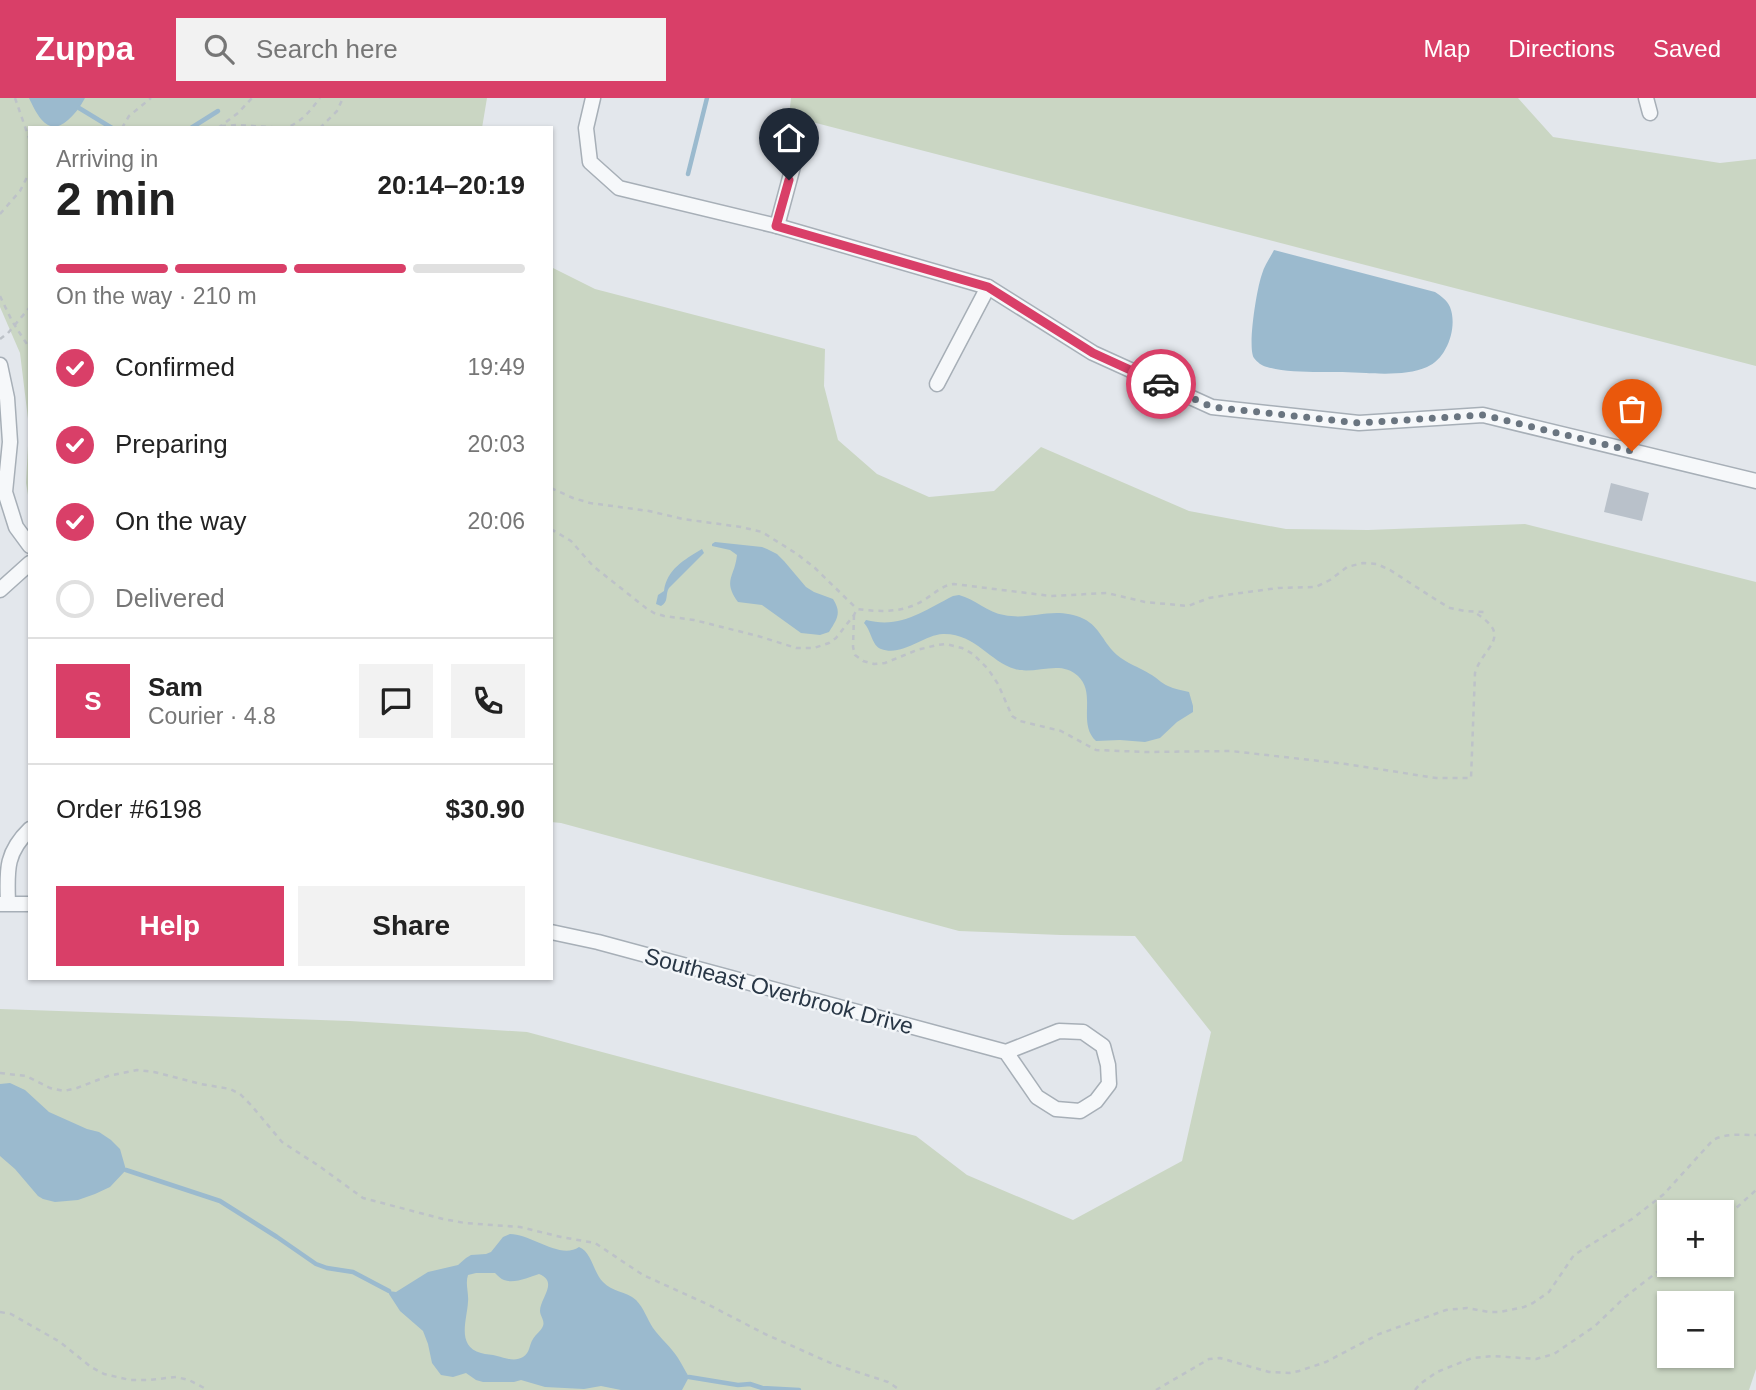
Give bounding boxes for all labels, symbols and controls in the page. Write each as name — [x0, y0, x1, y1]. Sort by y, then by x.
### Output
search box — [176, 18, 666, 81]
text: Zuppa — [35, 30, 134, 67]
icon: search — [200, 30, 238, 68]
text: Search here — [256, 34, 398, 64]
text: Map — [1424, 35, 1470, 62]
text: Directions — [1508, 35, 1615, 62]
text: Saved — [1653, 35, 1721, 62]
pin — [759, 108, 819, 180]
icon: home — [770, 119, 808, 157]
text: Arriving in — [56, 146, 158, 172]
text: 20:14–20:19 — [378, 170, 525, 200]
text: 2 min — [56, 173, 176, 225]
text: On the way · 210 m — [56, 283, 257, 309]
icon: check — [56, 349, 94, 387]
courier — [1126, 349, 1196, 419]
text: Confirmed — [115, 352, 235, 382]
text: 19:49 — [467, 354, 525, 380]
icon: car — [1142, 365, 1180, 403]
pin — [1602, 379, 1662, 451]
icon: bag — [1613, 390, 1651, 428]
icon: check — [56, 426, 94, 464]
text: Preparing — [115, 429, 228, 459]
text: 20:03 — [467, 431, 525, 457]
icon: check — [56, 503, 94, 541]
text: On the way — [115, 506, 247, 536]
text: 20:06 — [467, 508, 525, 534]
text: Delivered — [115, 583, 225, 613]
button: chat — [359, 664, 433, 738]
button: phone — [451, 664, 525, 738]
text: Sam — [148, 672, 203, 702]
text: S — [84, 686, 102, 716]
text: Courier · 4.8 — [148, 703, 276, 729]
text: Order #6198 — [56, 794, 202, 824]
text: $30.90 — [445, 794, 525, 824]
button: Help — [56, 886, 284, 966]
button: Share — [298, 886, 525, 966]
street label: Southeast Overbrook Drive — [642, 943, 916, 1039]
map controls — [1657, 1200, 1734, 1368]
button: + — [1657, 1200, 1734, 1277]
button: − — [1657, 1291, 1734, 1368]

